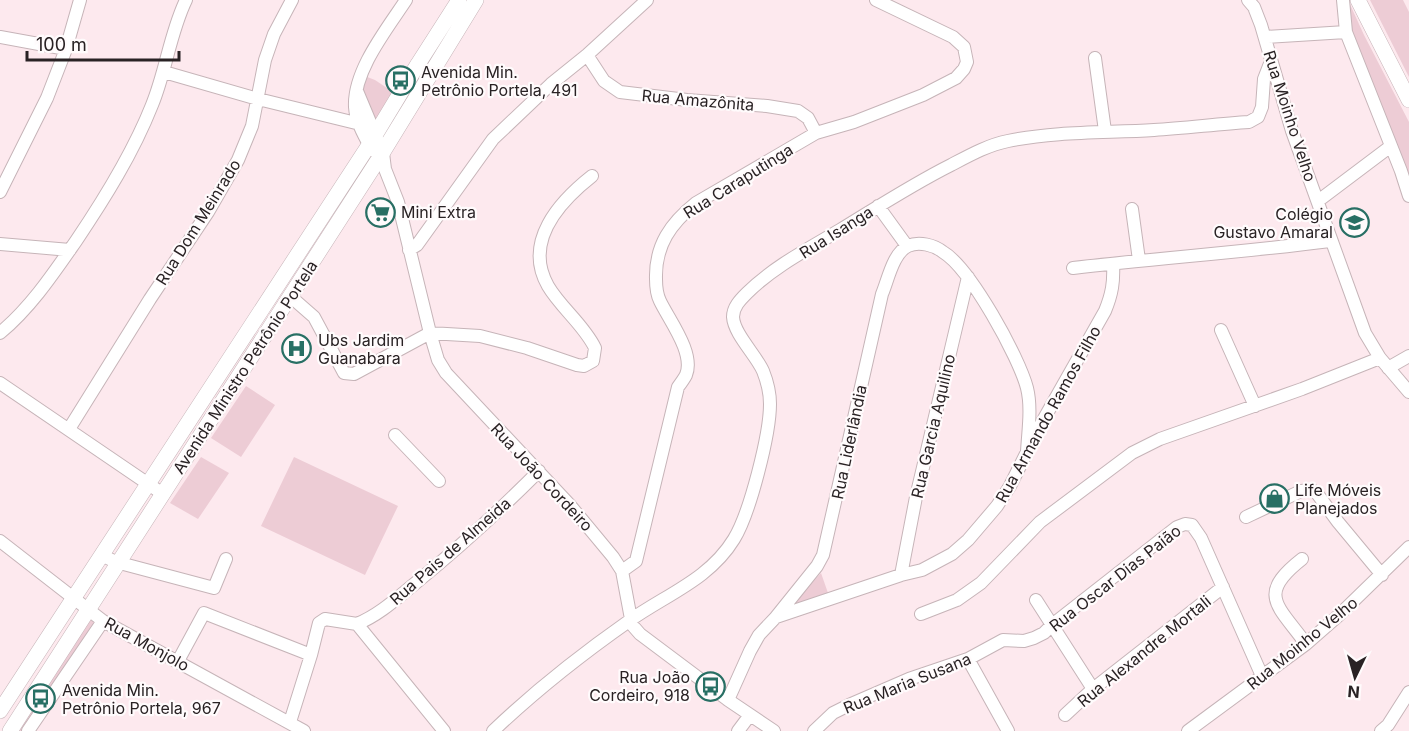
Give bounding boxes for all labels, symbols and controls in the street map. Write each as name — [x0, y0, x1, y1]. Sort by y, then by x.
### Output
scale bar — [27, 24, 178, 62]
text: 100 m — [36, 34, 87, 55]
street label: Rua Moinho Velho — [1259, 48, 1321, 184]
place label: Avenida Min. Petrônio Portela, 491 — [421, 62, 578, 100]
bus stop icon: Avenida Min. Petrônio Portela, 491 — [384, 65, 416, 97]
street label: Rua Amazônita — [641, 85, 755, 115]
street label: Rua Caraputinga — [679, 139, 797, 223]
street label: Rua Dom Meinrado — [151, 155, 245, 289]
supermarket icon: Mini Extra — [364, 196, 396, 228]
street label: Rua Isanga — [795, 201, 877, 263]
place label: Mini Extra — [401, 202, 476, 222]
place label: Colégio Gustavo Amaral — [1213, 204, 1333, 242]
school or university icon: Colégio Gustavo Amaral — [1338, 207, 1370, 239]
street label: Avenida Ministro Petrônio Portela — [168, 257, 322, 477]
street label: Rua Armando Ramos Filho — [991, 322, 1105, 506]
place label: Ubs Jardim Guanabara — [318, 330, 404, 368]
hospital icon: Ubs Jardim Guanabara — [281, 333, 313, 365]
street label: Rua Garcia Aquilino — [907, 352, 959, 500]
street label: Rua Liderlândia — [827, 383, 871, 501]
street label: Rua João Cordeiro — [487, 419, 597, 535]
place label: Life Móveis Planejados — [1295, 480, 1381, 518]
shop icon: Life Móveis Planejados — [1258, 483, 1290, 515]
street label: Rua Pais de Almeida — [385, 493, 515, 609]
street label: Rua Oscar Dias Paião — [1045, 520, 1185, 636]
street label: Rua Alexandre Mortali — [1073, 591, 1215, 711]
street label: Rua Moinho Velho — [1243, 592, 1361, 694]
street label: Rua Monjolo — [101, 613, 193, 675]
north arrow — [1325, 647, 1385, 707]
street label: Rua Maria Susana — [840, 648, 974, 718]
place label: Rua João Cordeiro, 918 — [589, 667, 690, 705]
bus stop icon: Rua João Cordeiro, 918 — [695, 670, 727, 702]
place label: Avenida Min. Petrônio Portela, 967 — [62, 680, 221, 718]
text: N — [1347, 681, 1361, 702]
bus stop icon: Avenida Min. Petrônio Portela, 967 — [25, 683, 57, 715]

